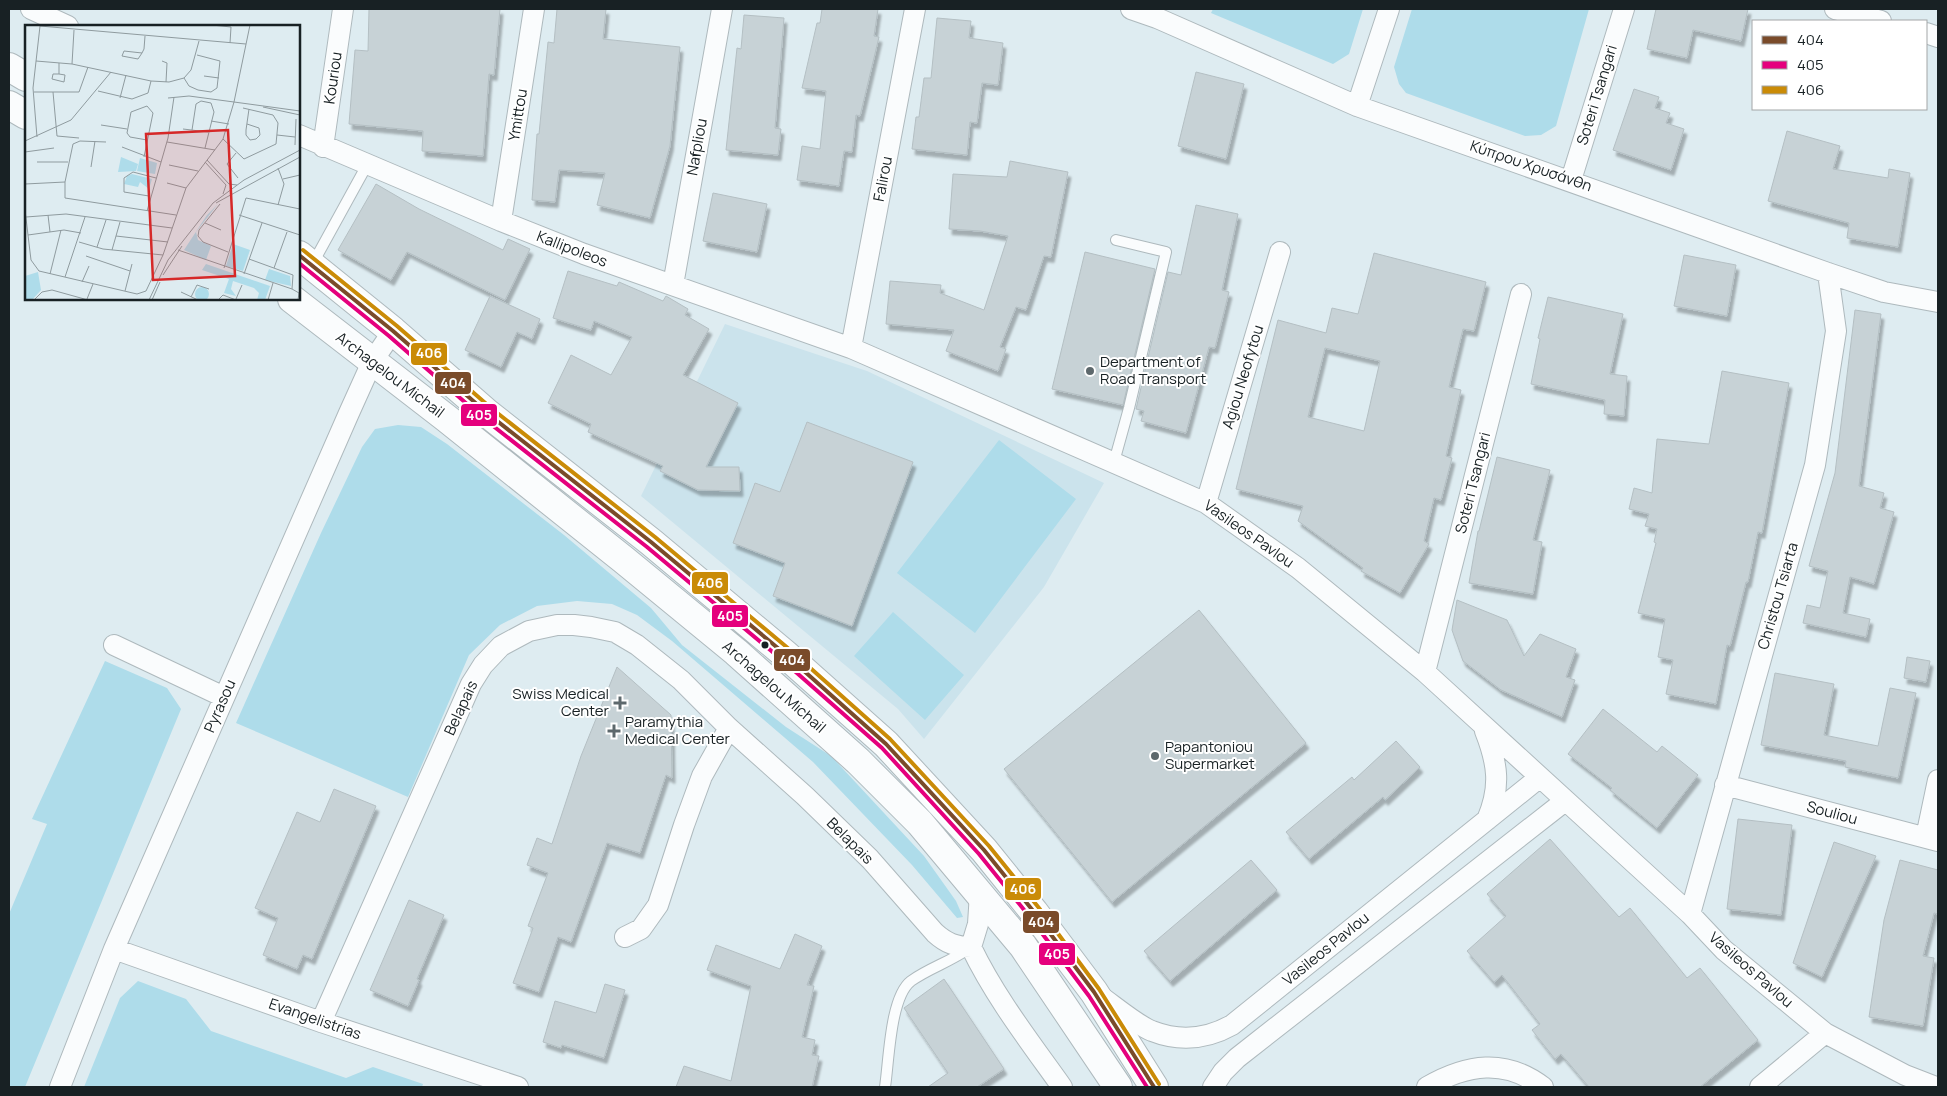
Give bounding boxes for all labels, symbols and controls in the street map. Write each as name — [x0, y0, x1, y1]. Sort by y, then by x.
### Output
legend — [1752, 20, 1927, 110]
inset map — [25, 25, 300, 300]
text: 404 — [1797, 29, 1824, 50]
street label: Soteri Tsangari — [1571, 42, 1622, 148]
street label: Kouriou — [318, 50, 347, 106]
text: 405 — [1797, 54, 1824, 75]
text: 406 — [1797, 79, 1824, 100]
street label: Ymittou — [503, 87, 532, 143]
street label: Nafpliou — [681, 117, 712, 177]
street label: Κύπρου Χρυσάνθη — [1467, 135, 1595, 196]
street label: Falirou — [868, 155, 897, 203]
street label: Kallipoleos — [534, 225, 611, 272]
street label: Agiou Neofytou — [1217, 322, 1268, 432]
street label: Archagelou Michail — [332, 327, 449, 422]
line badge: 406 — [410, 342, 448, 366]
text: 406 — [416, 343, 442, 362]
place label: Department of Road Transport — [1100, 351, 1206, 389]
marker: Department of Road Transport — [1084, 365, 1096, 377]
line badge: 404 — [434, 371, 472, 395]
text: 404 — [440, 373, 466, 392]
line badge: 405 — [460, 403, 498, 427]
text: 405 — [466, 405, 492, 424]
street label: Soteri Tsangari — [1450, 430, 1495, 536]
street label: Vasileos Pavlou — [1200, 495, 1299, 573]
street label: Christou Tsiarta — [1752, 540, 1803, 652]
line badge: 406 — [691, 571, 729, 595]
text: 406 — [697, 573, 723, 592]
line badge: 405 — [711, 604, 749, 628]
text: 405 — [717, 606, 743, 625]
street label: Archagelou Michail — [718, 636, 831, 737]
unlabelled marker — [760, 640, 770, 650]
line badge: 404 — [773, 648, 811, 672]
text: 404 — [779, 650, 805, 669]
street label: Pyrasou — [199, 676, 241, 736]
street label: Belapais — [439, 677, 482, 739]
place label: Swiss Medical Center — [512, 683, 610, 721]
marker: Swiss Medical Center — [613, 696, 627, 710]
place label: Paramythia Medical Center — [625, 711, 731, 749]
marker: Paramythia Medical Center — [607, 724, 621, 738]
place label: Papantoniou Supermarket — [1165, 736, 1255, 774]
marker: Papantoniou Supermarket — [1149, 750, 1161, 762]
street label: Souliou — [1804, 796, 1860, 829]
street label: Belapais — [822, 813, 879, 869]
line badge: 406 — [1004, 877, 1042, 901]
text: 406 — [1010, 879, 1036, 898]
street label: Vasileos Pavlou — [1278, 907, 1373, 990]
line badge: 404 — [1022, 910, 1060, 934]
text: 404 — [1028, 912, 1054, 931]
street label: Vasileos Pavlou — [1705, 927, 1798, 1012]
line badge: 405 — [1038, 942, 1076, 966]
text: 405 — [1044, 944, 1070, 963]
street label: Evangelistrias — [266, 993, 364, 1044]

